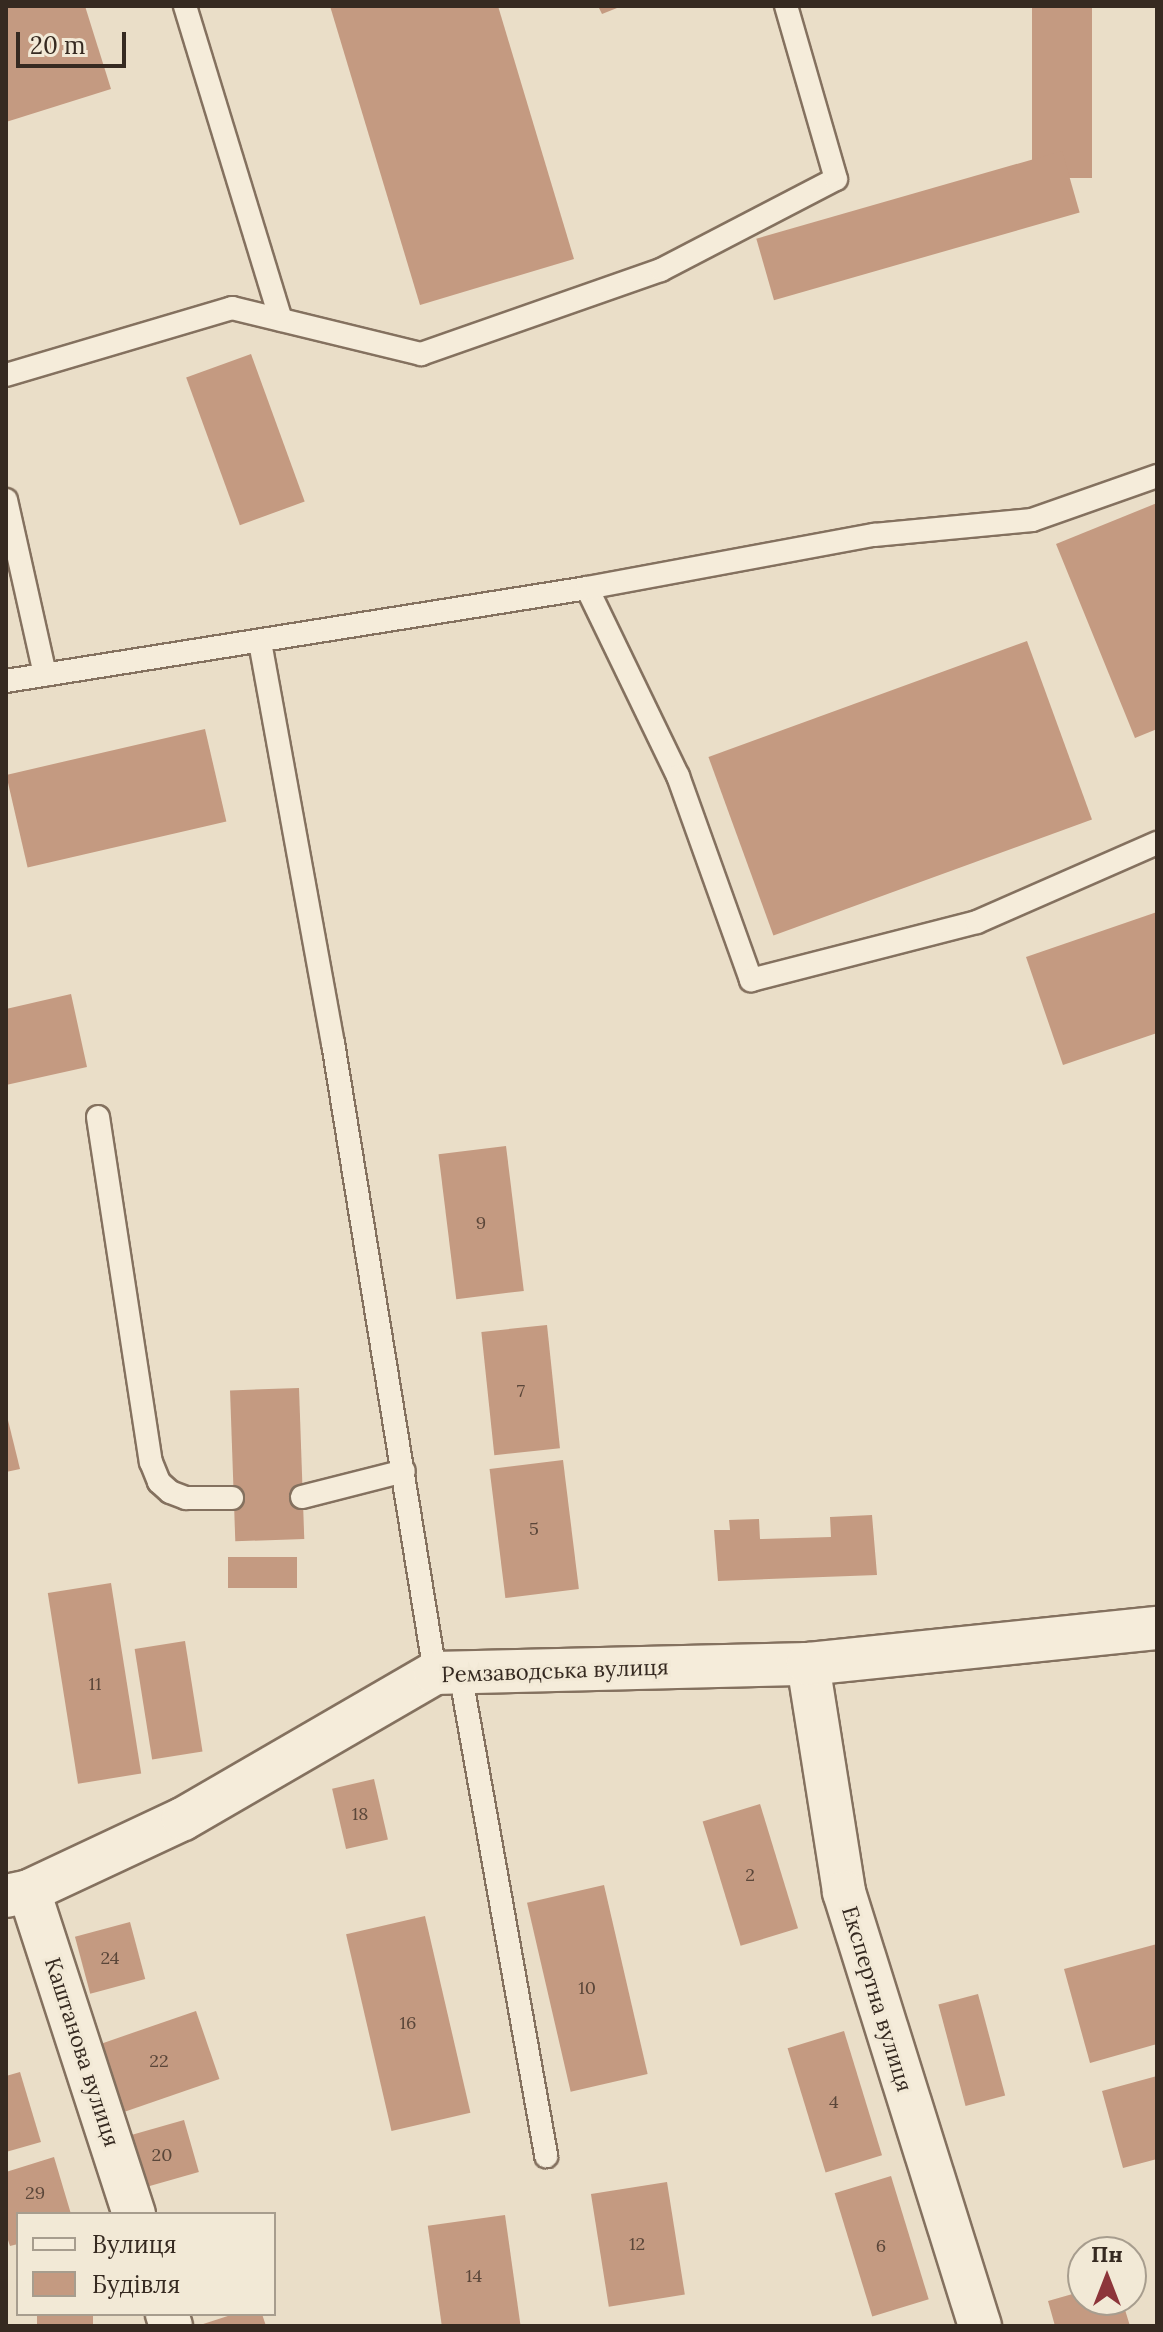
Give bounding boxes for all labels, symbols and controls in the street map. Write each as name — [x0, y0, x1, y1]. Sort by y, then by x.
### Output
scale bar — [20, 16, 130, 66]
text: 20 m — [30, 30, 86, 61]
house number: 9 — [476, 1212, 486, 1234]
house number: 7 — [517, 1380, 525, 1402]
house number: 5 — [529, 1518, 539, 1540]
street label: Ремзаводська вулиця — [441, 1654, 669, 1688]
house number: 11 — [88, 1673, 102, 1695]
house number: 18 — [352, 1803, 368, 1825]
house number: 2 — [745, 1864, 755, 1886]
street label: Експертна вулиця — [836, 1903, 918, 2095]
house number: 24 — [100, 1947, 120, 1969]
street label: Каштанова вулиця — [39, 1954, 125, 2150]
house number: 10 — [578, 1977, 596, 1999]
house number: 16 — [400, 2012, 416, 2034]
house number: 22 — [149, 2050, 169, 2072]
house number: 4 — [829, 2091, 839, 2113]
house number: 20 — [152, 2144, 172, 2166]
house number: 29 — [25, 2182, 45, 2204]
legend — [16, 2212, 276, 2316]
text: Вулиця — [92, 2229, 177, 2260]
house number: 12 — [629, 2233, 645, 2255]
house number: 6 — [876, 2235, 886, 2257]
north arrow — [1067, 2236, 1147, 2316]
text: Пн — [1091, 2240, 1123, 2268]
house number: 14 — [466, 2265, 482, 2287]
text: Будівля — [92, 2269, 180, 2300]

